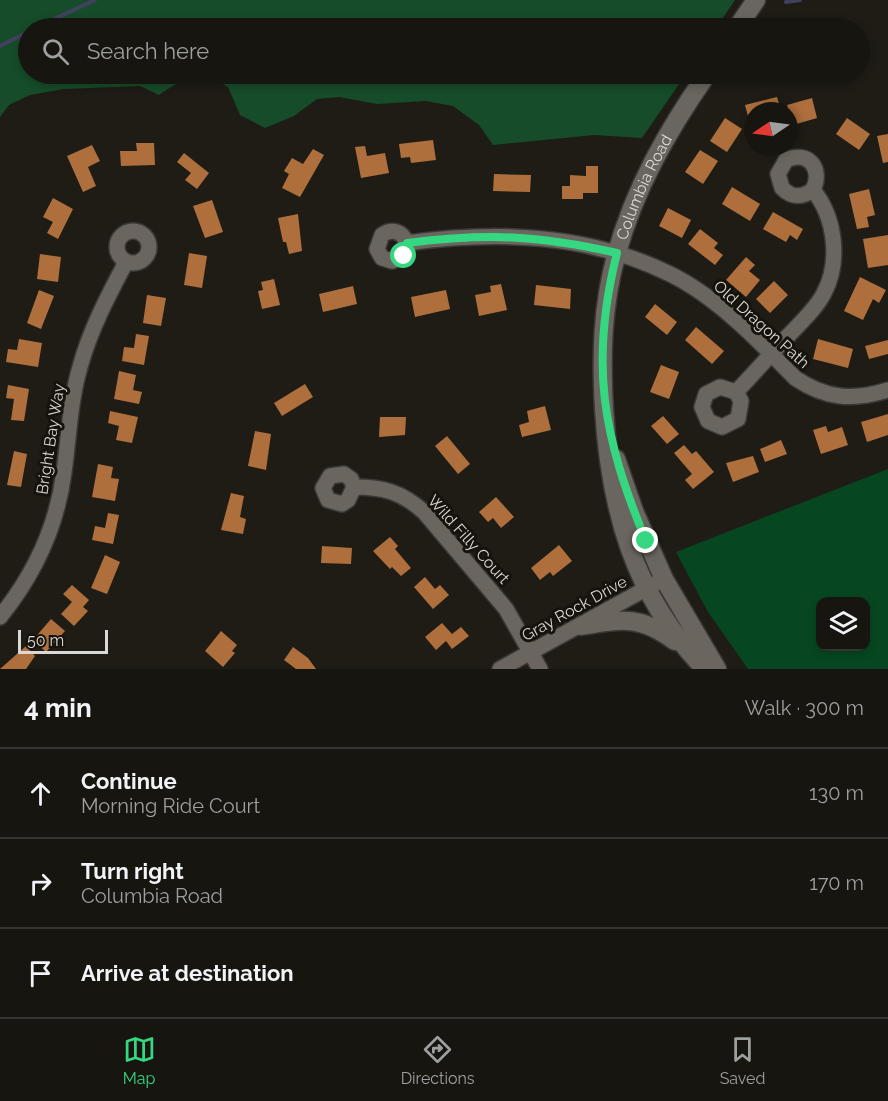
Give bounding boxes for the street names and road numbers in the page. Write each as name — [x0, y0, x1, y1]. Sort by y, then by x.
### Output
street label: Columbia Road — [612, 131, 676, 242]
street label: Old Dragon Path — [710, 276, 813, 372]
street label: Bright Bay Way — [32, 382, 69, 496]
street label: Wild Filly Court — [424, 491, 514, 588]
street label: Gray Rock Drive — [518, 572, 630, 645]

